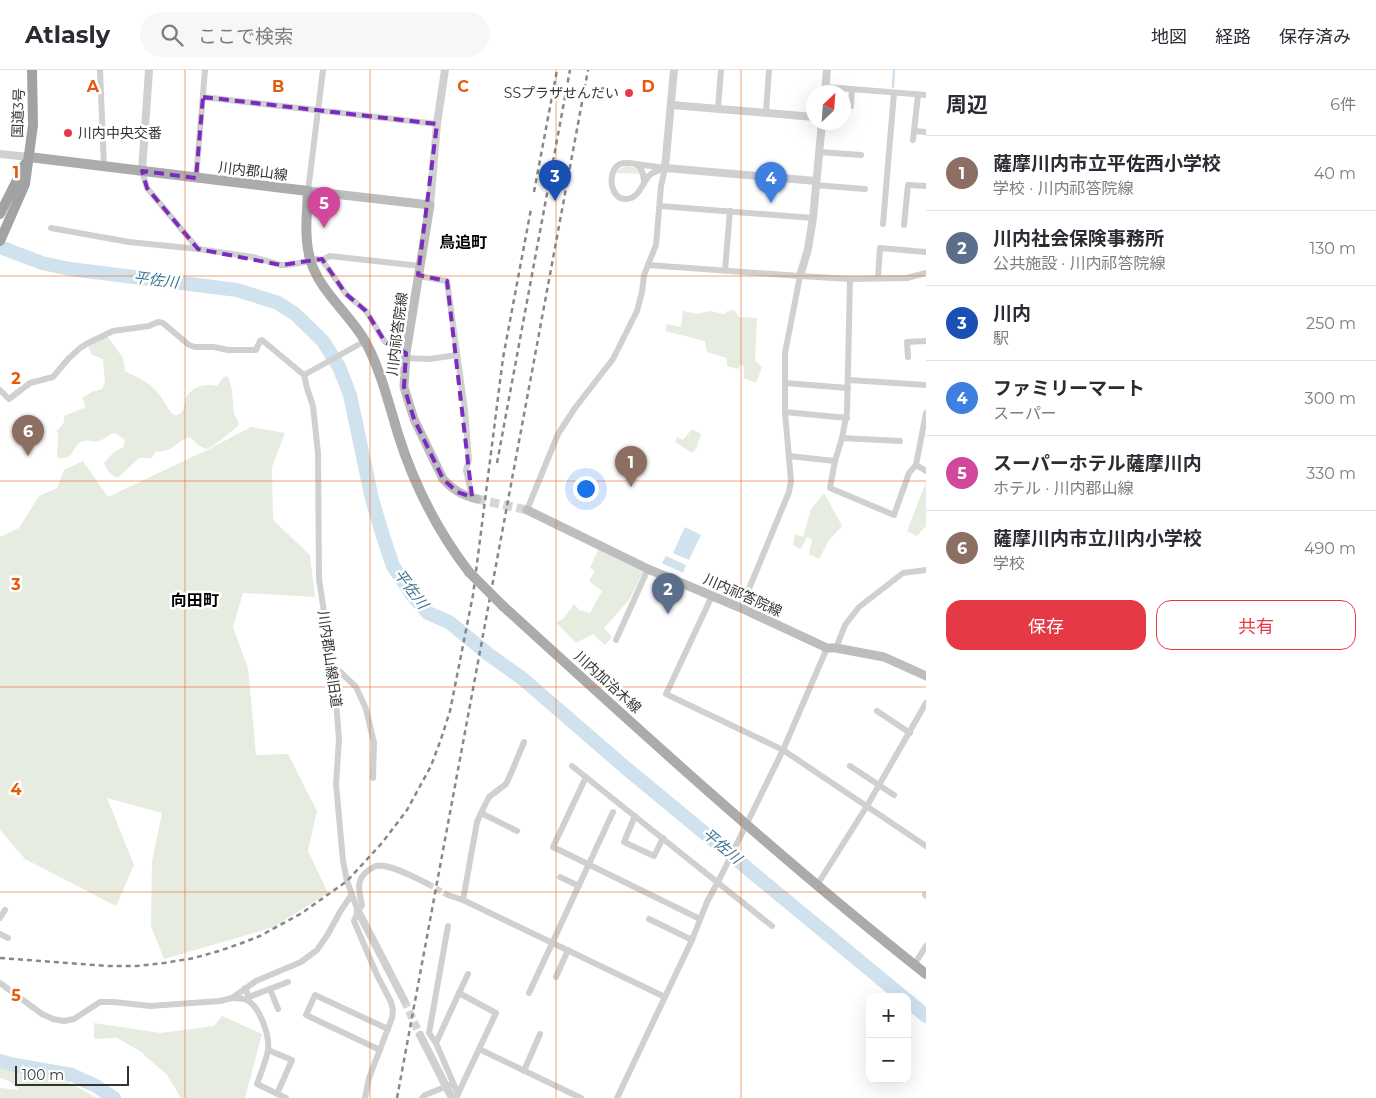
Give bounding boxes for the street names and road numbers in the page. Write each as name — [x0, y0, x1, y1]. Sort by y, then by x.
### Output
street label: 国道3号 — [8, 88, 28, 138]
street label: 川内郡山線 — [217, 158, 289, 184]
street label: 川内祁答院線 — [383, 291, 411, 377]
street label: 川内祁答院線 — [701, 570, 785, 620]
street label: 川内郡山線旧道 — [314, 609, 346, 709]
street label: 川内加治木線 — [571, 647, 645, 717]

